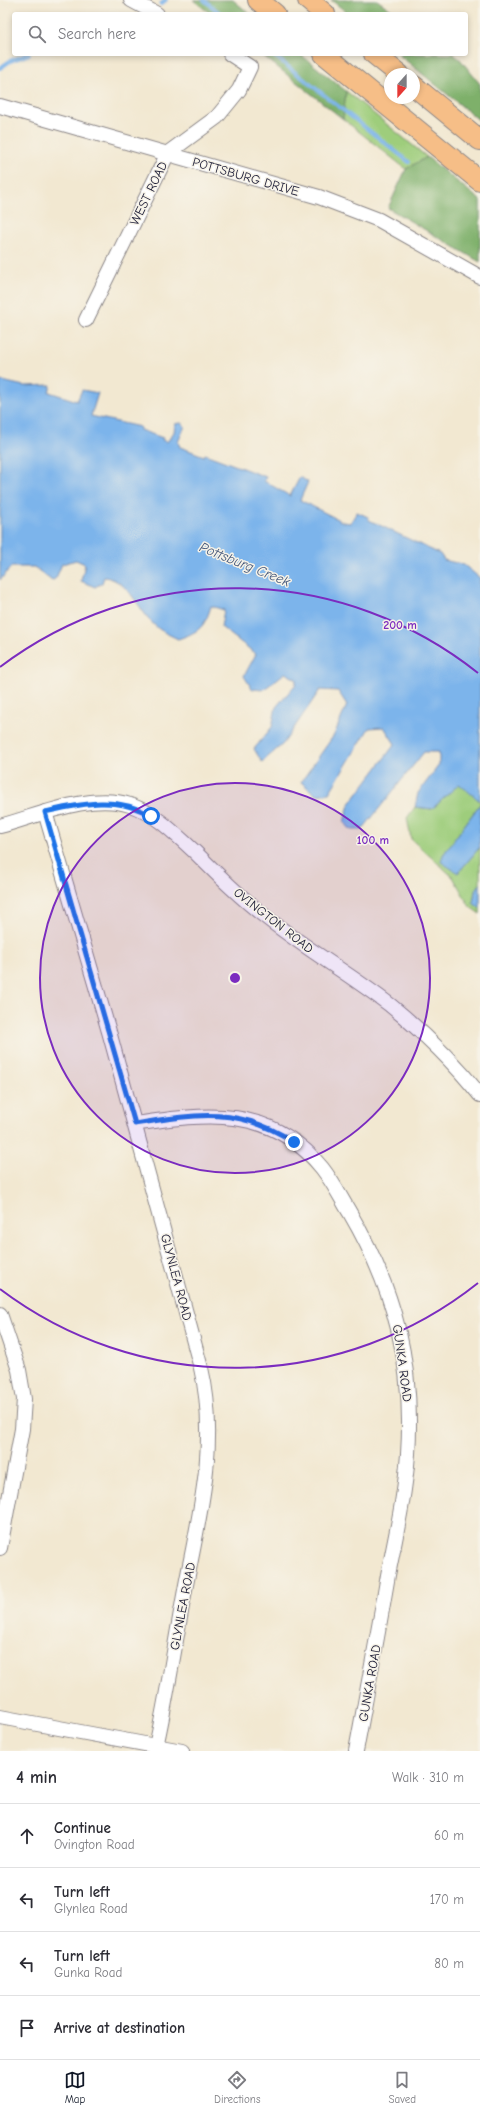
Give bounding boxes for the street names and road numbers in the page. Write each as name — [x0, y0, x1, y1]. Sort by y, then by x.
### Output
street label: POTTSBURG DRIVE — [191, 154, 301, 199]
street label: WEST ROAD — [127, 159, 170, 228]
street label: OVINGTON ROAD — [231, 885, 317, 956]
street label: GLYNLEA ROAD — [158, 1232, 195, 1322]
street label: GUNKA ROAD — [390, 1323, 415, 1403]
street label: GLYNLEA ROAD — [167, 1561, 198, 1651]
street label: GUNKA ROAD — [355, 1643, 384, 1723]

